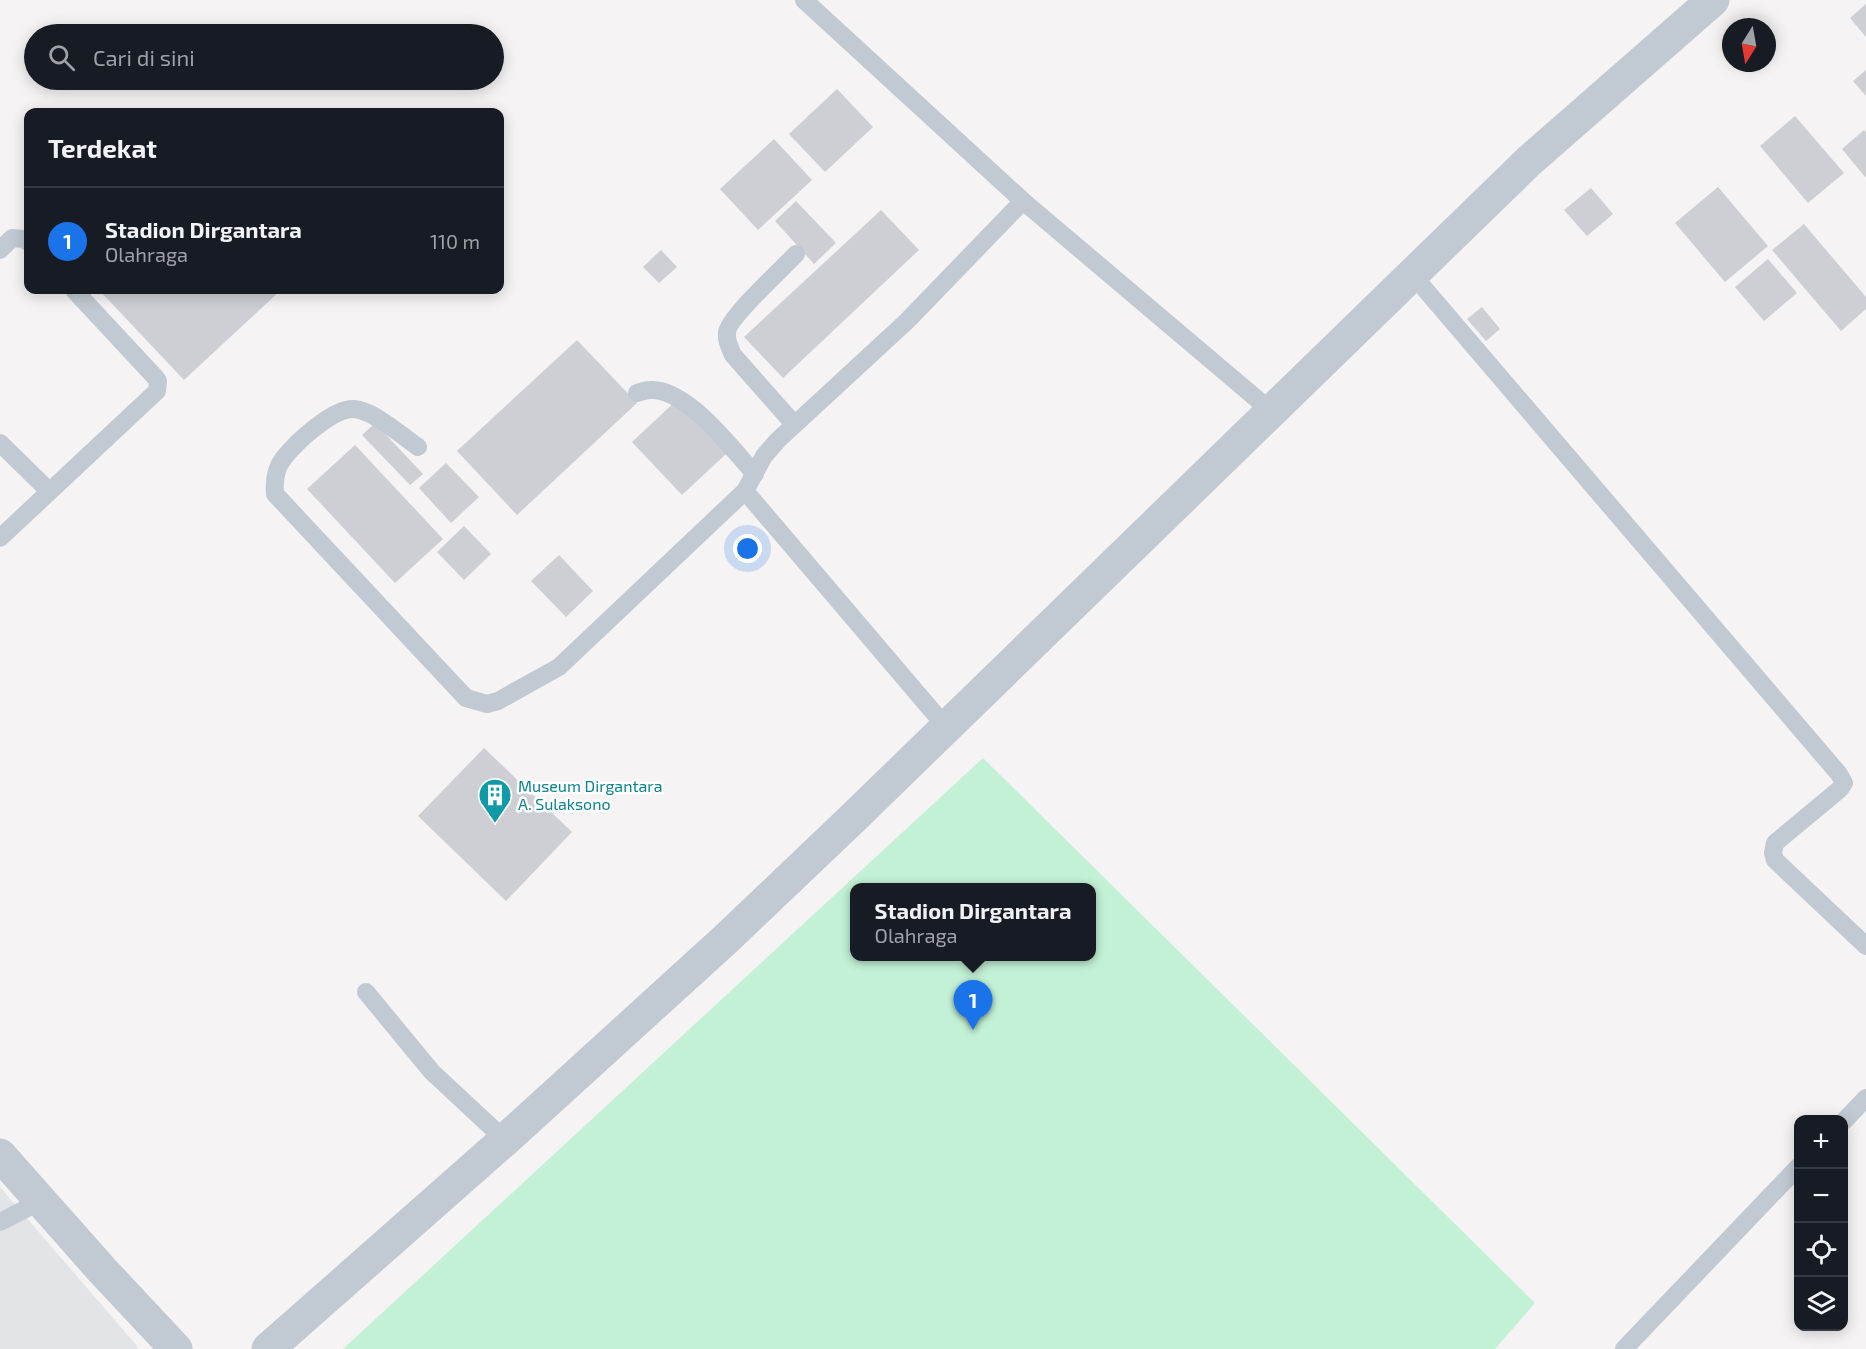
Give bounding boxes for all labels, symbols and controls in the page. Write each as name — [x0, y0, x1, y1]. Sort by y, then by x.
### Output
north arrow — [1722, 18, 1776, 72]
search box — [24, 24, 504, 90]
icon: search — [45, 41, 78, 74]
text: Cari di sini — [93, 44, 195, 70]
text: Terdekat — [48, 132, 157, 163]
text: Stadion Dirgantara — [105, 216, 302, 242]
text: 1 — [63, 229, 72, 253]
text: 110 m — [430, 229, 480, 253]
text: Olahraga — [105, 242, 188, 266]
your location — [733, 534, 762, 563]
place label: Museum Dirgantara A. Sulaksono — [518, 776, 663, 813]
building icon: Museum Dirgantara A. Sulaksono — [477, 777, 513, 824]
popup — [850, 883, 1096, 961]
text: Stadion Dirgantara — [875, 897, 1071, 923]
text: Olahraga — [875, 923, 958, 947]
pin: 1 — [954, 980, 992, 1030]
map controls — [1794, 1115, 1848, 1331]
button: + — [1794, 1115, 1848, 1169]
button: − — [1794, 1169, 1848, 1223]
button: locate — [1794, 1223, 1848, 1277]
button: layers — [1794, 1277, 1848, 1331]

